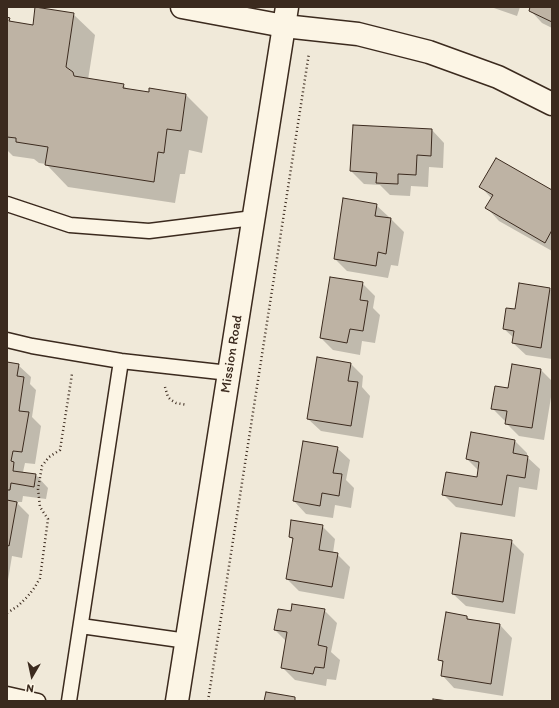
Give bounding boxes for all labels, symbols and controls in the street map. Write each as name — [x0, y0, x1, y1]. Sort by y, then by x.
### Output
street label: Mission Road — [218, 314, 246, 394]
north arrow — [12, 656, 52, 696]
text: N — [25, 681, 35, 695]

